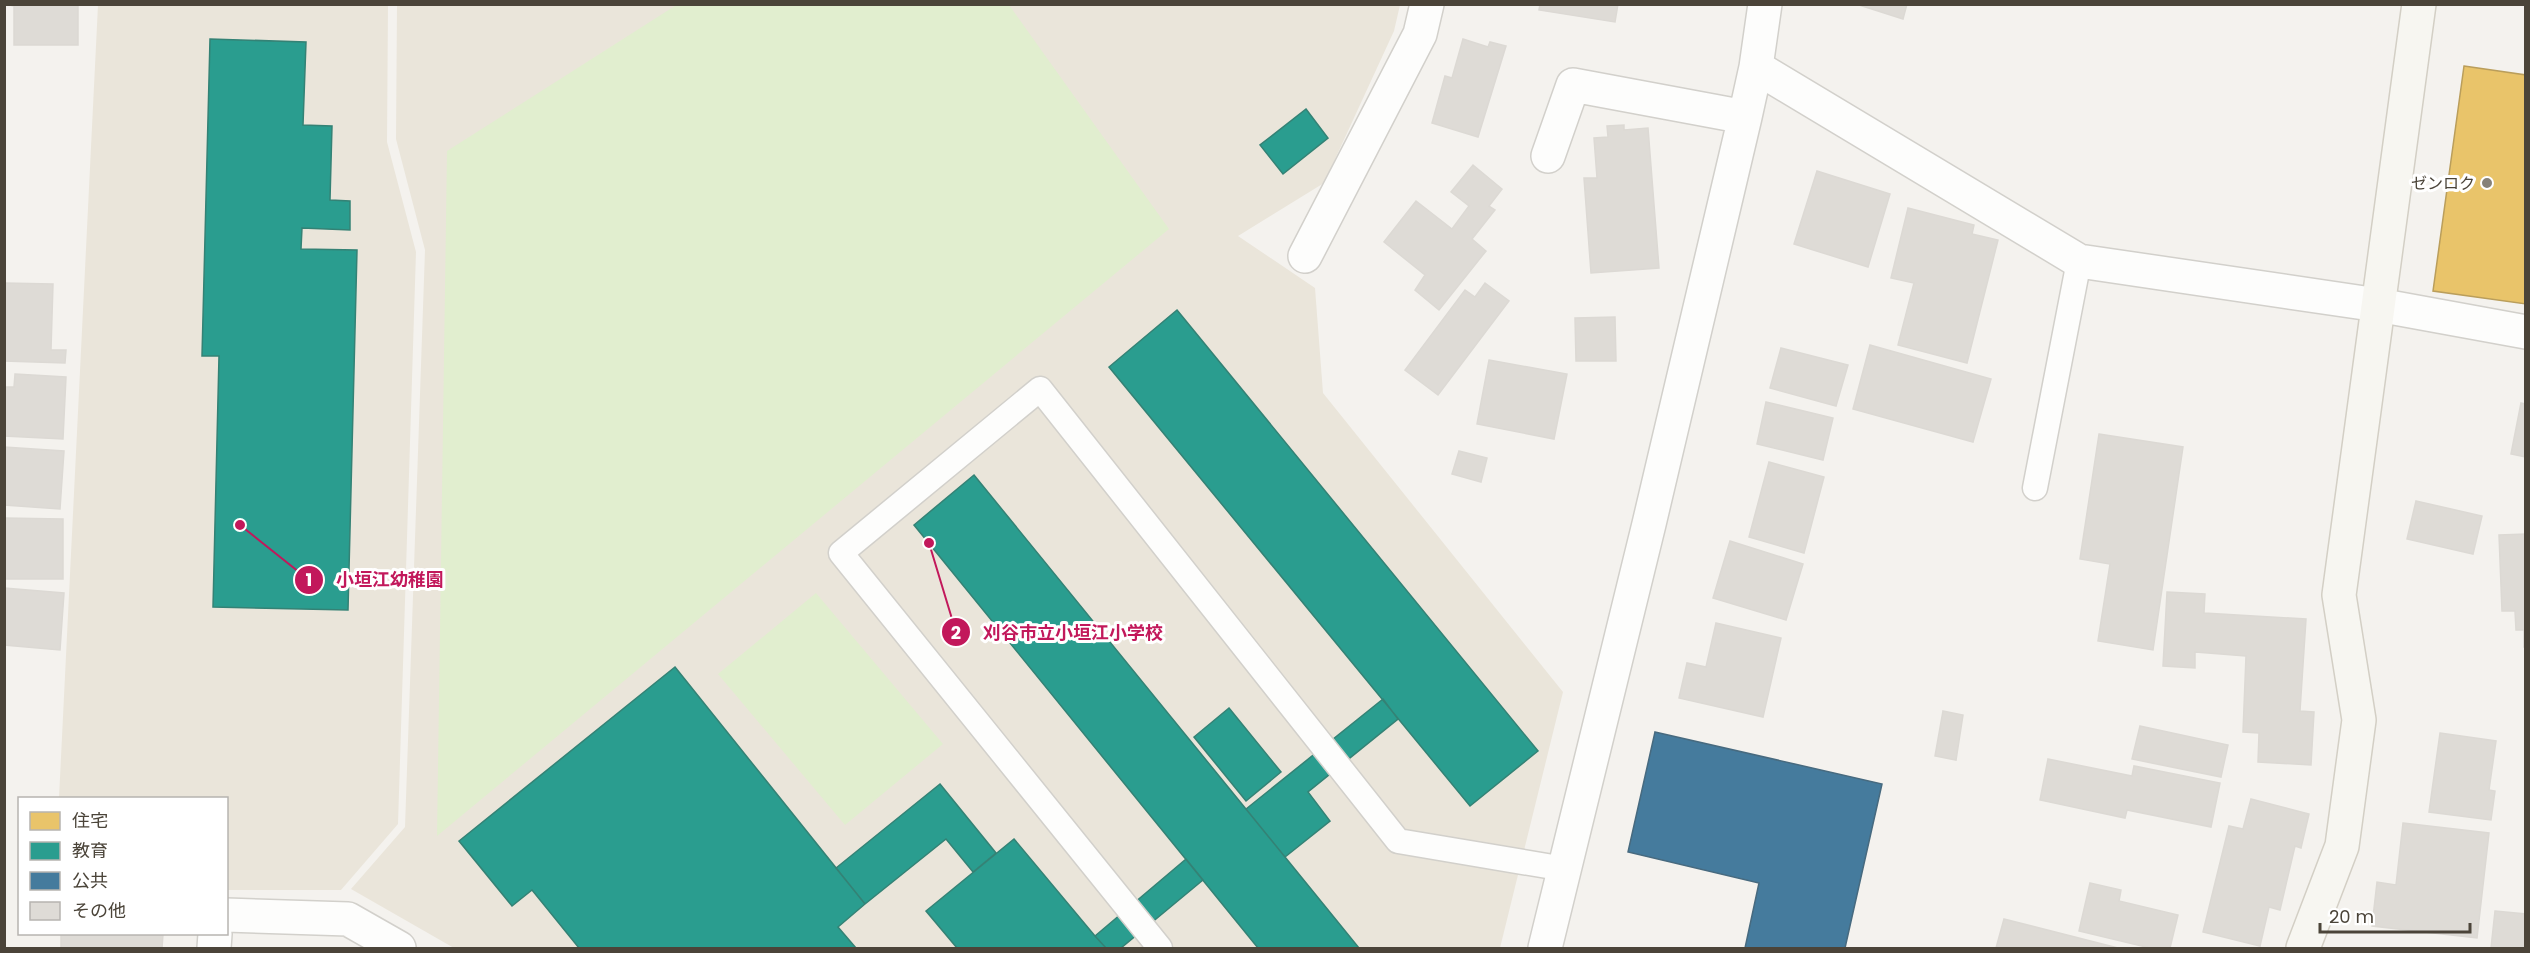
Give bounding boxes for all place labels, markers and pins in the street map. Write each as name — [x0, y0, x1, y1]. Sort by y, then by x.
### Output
place label: ゼンロク — [2411, 172, 2475, 195]
marker: ゼンロク — [2480, 176, 2494, 190]
callout: 小垣江幼稚園 — [294, 562, 456, 598]
callout: 刈谷市立小垣江小学校 — [941, 614, 1175, 650]

